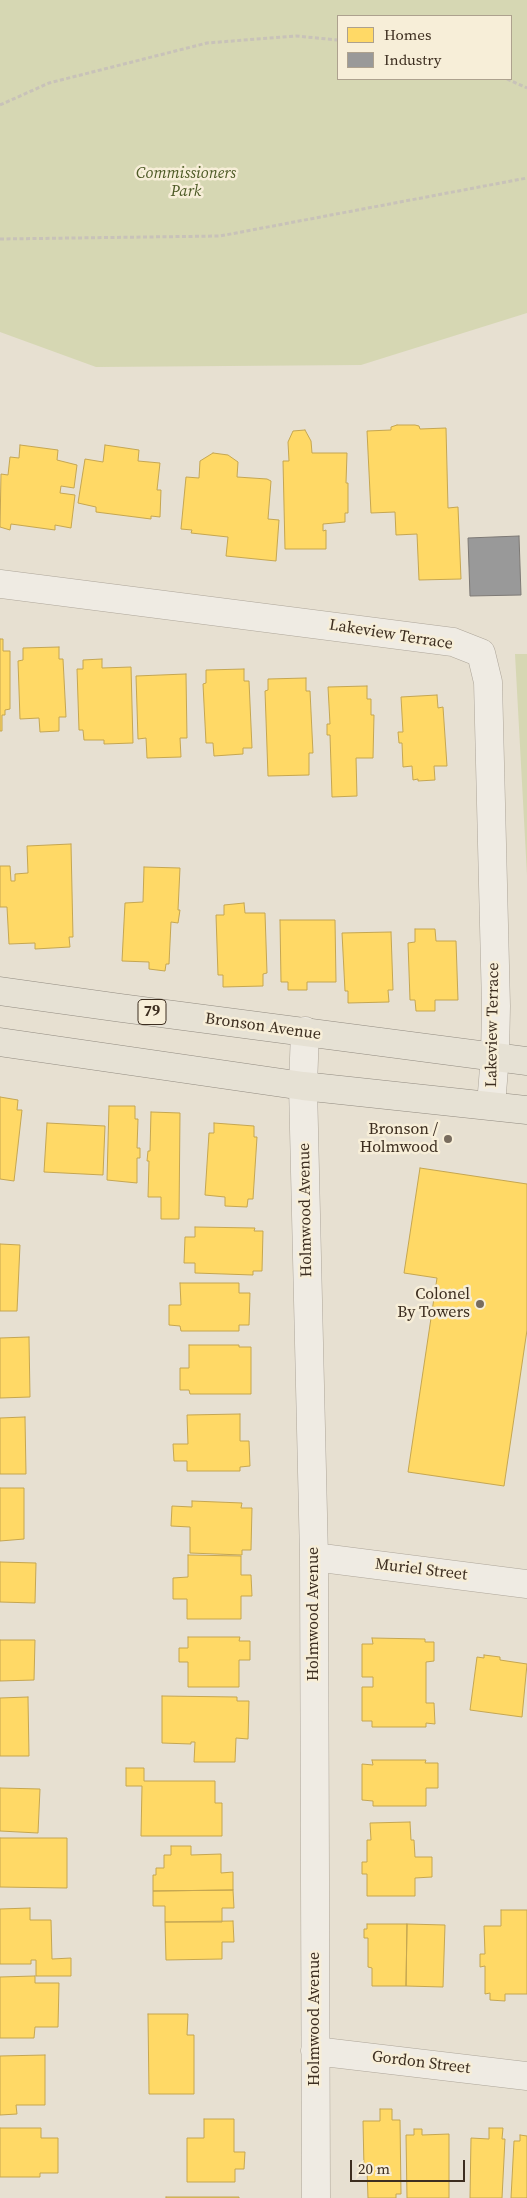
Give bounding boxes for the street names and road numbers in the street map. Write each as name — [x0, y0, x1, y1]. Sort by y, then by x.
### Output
street label: Lakeview Terrace — [328, 616, 454, 654]
street label: Lakeview Terrace — [482, 962, 504, 1088]
road number: 79 — [138, 1000, 166, 1024]
street label: Bronson Avenue — [204, 1009, 322, 1045]
street label: Holmwood Avenue — [295, 1143, 317, 1277]
street label: Holmwood Avenue — [304, 1547, 324, 1681]
street label: Muriel Street — [374, 1555, 468, 1585]
street label: Holmwood Avenue — [305, 1952, 325, 2086]
street label: Gordon Street — [371, 2047, 471, 2079]

